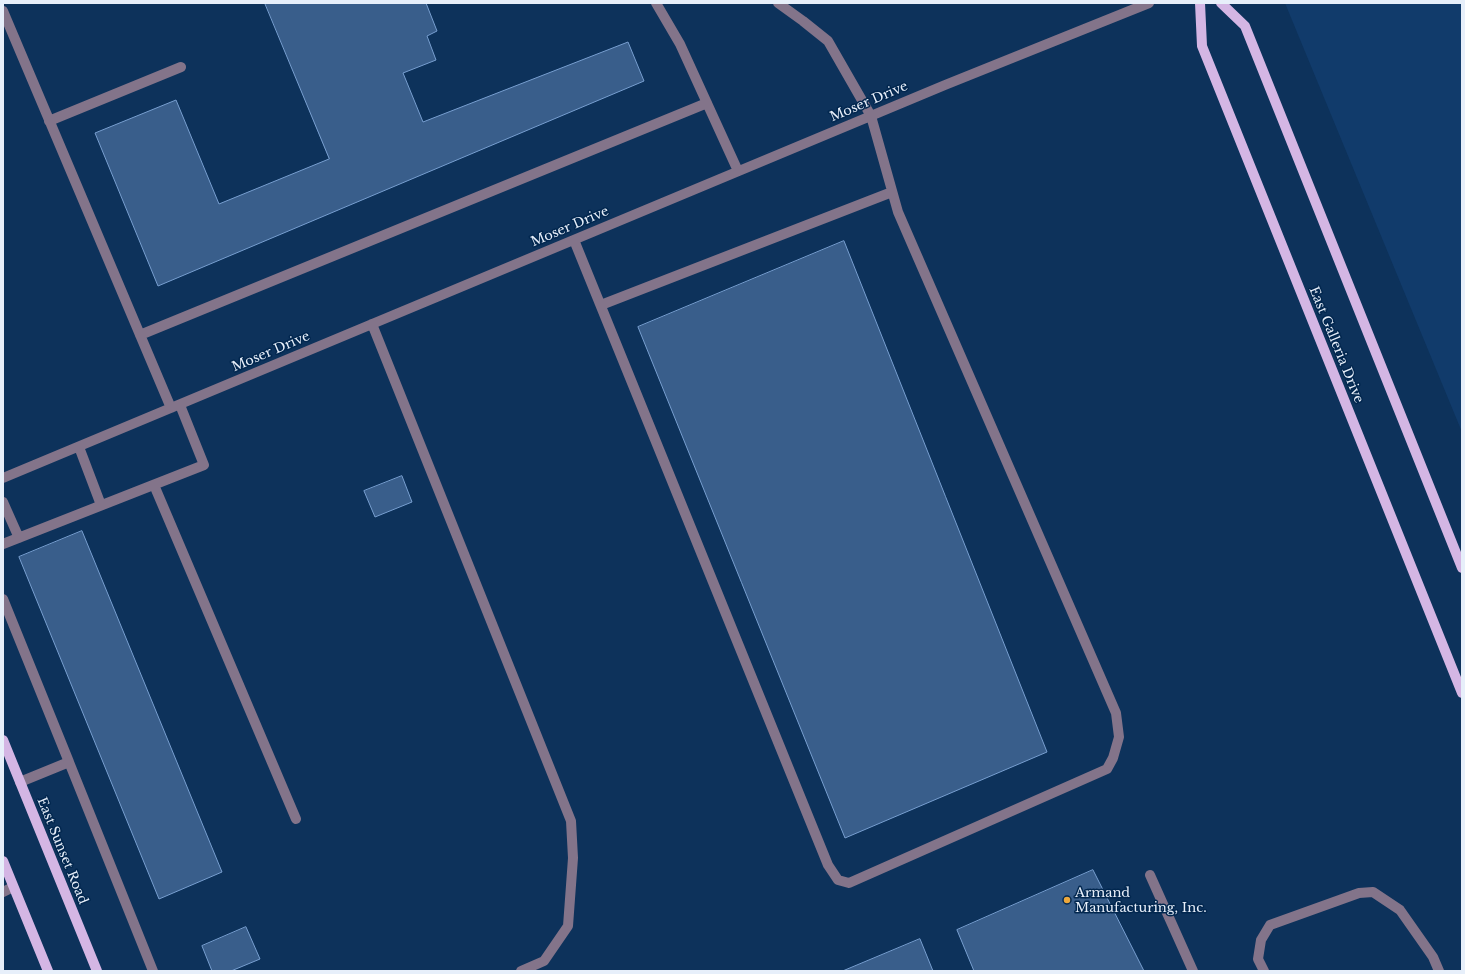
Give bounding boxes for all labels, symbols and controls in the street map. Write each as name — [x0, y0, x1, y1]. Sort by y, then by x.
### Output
street label: Moser Drive — [828, 79, 910, 125]
street label: Moser Drive — [529, 204, 611, 250]
street label: East Galleria Drive — [1305, 284, 1367, 406]
street label: Moser Drive — [230, 329, 312, 375]
street label: East Sunset Road — [33, 795, 91, 907]
place label: Armand Manufacturing, Inc. — [1075, 885, 1207, 916]
marker: Armand Manufacturing, Inc. — [1062, 895, 1072, 905]

